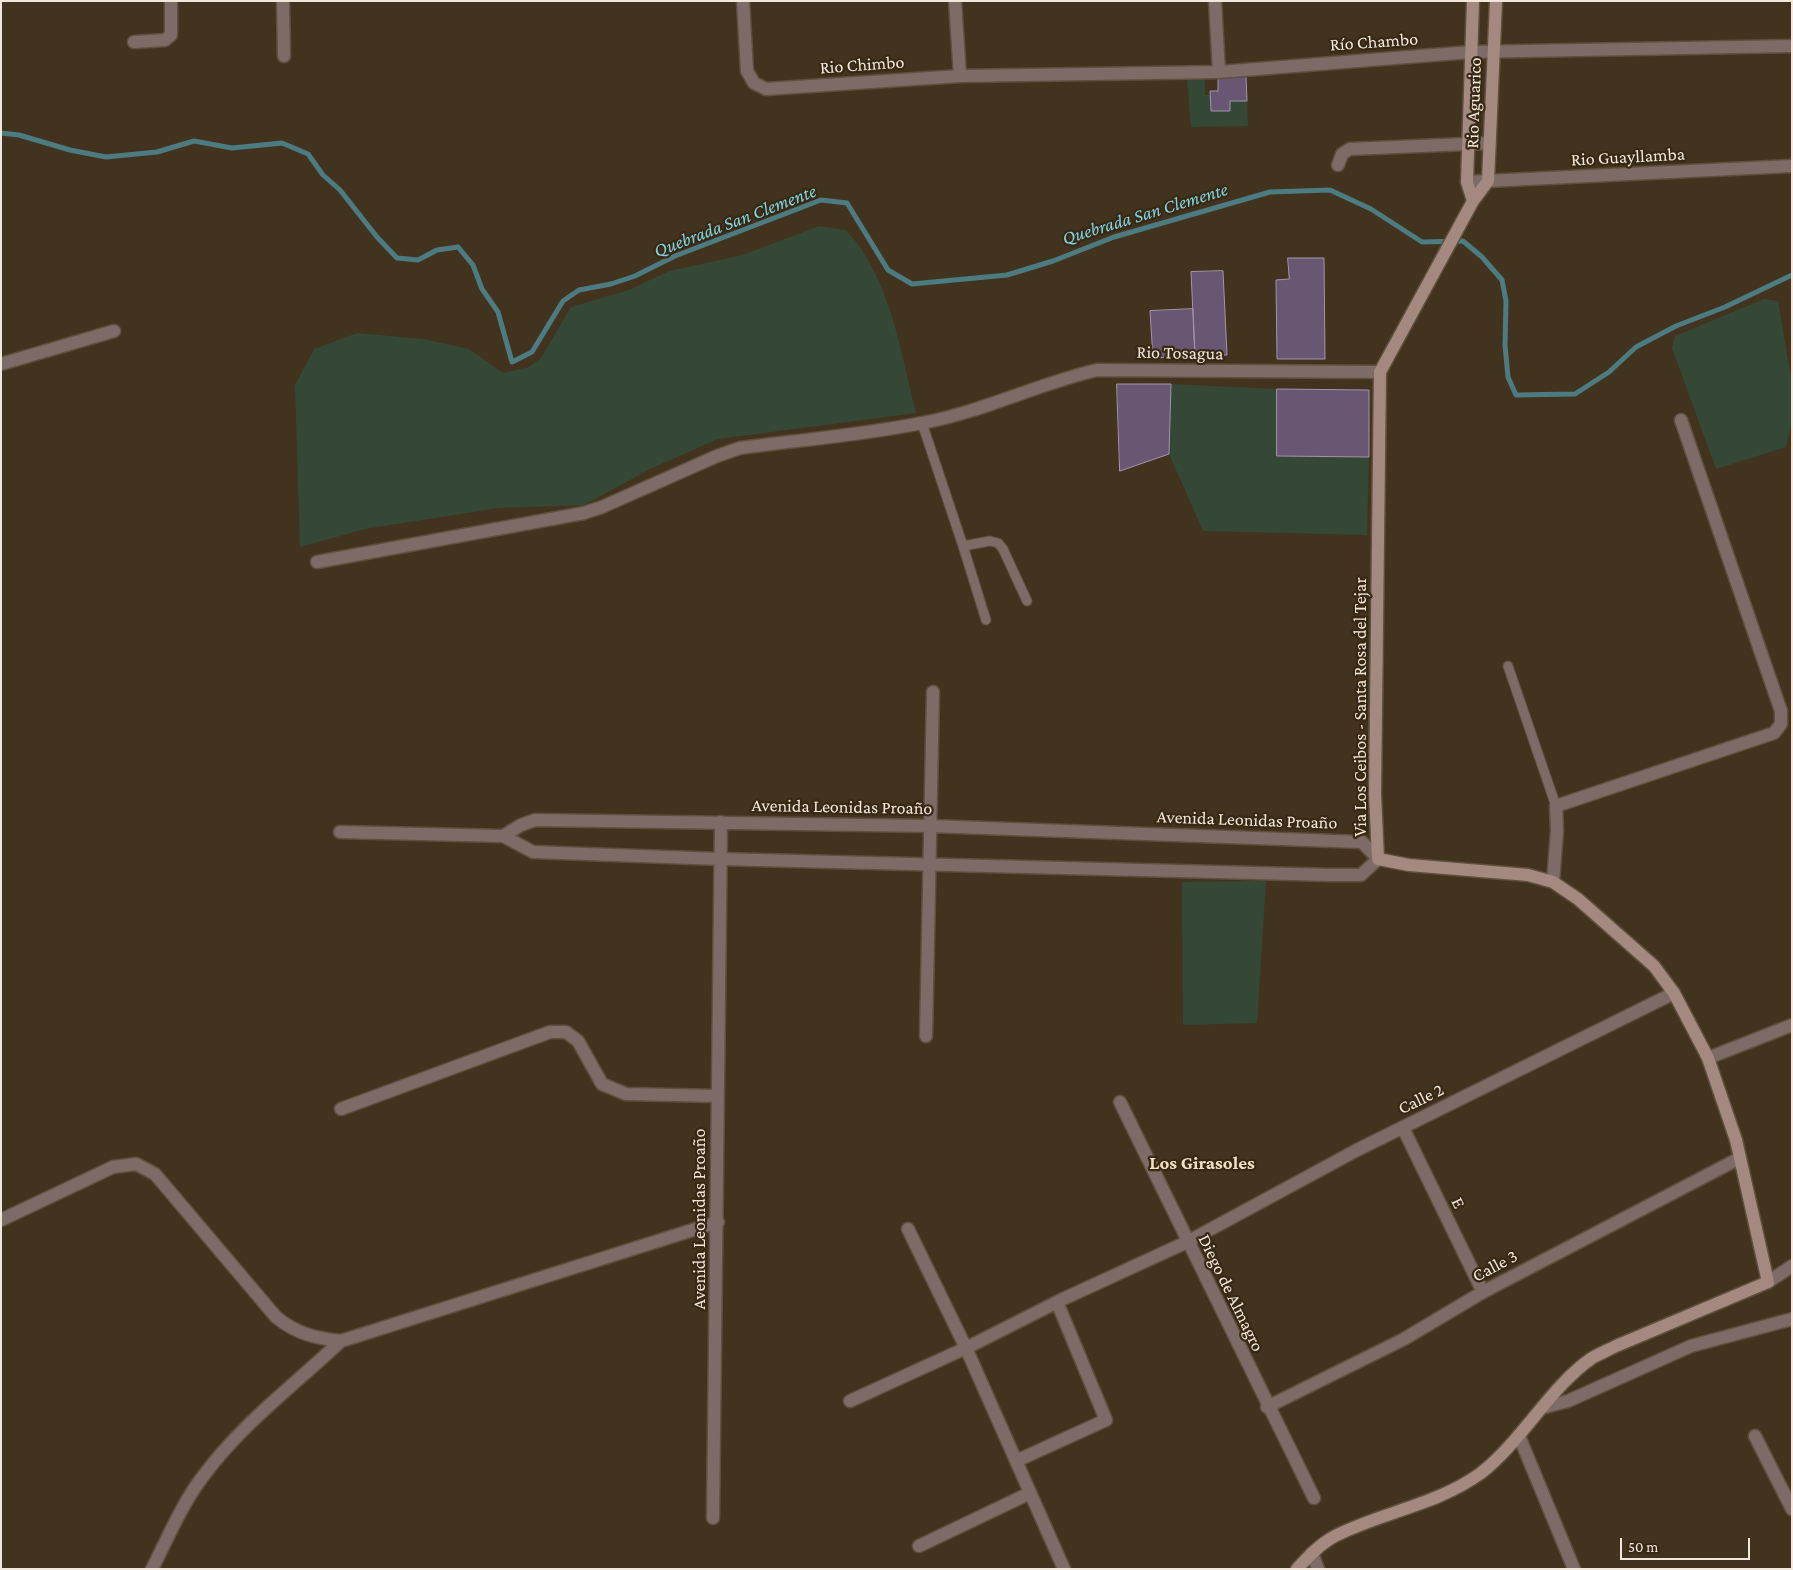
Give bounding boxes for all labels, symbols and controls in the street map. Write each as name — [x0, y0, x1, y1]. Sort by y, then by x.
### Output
street label: Río Chambo — [1329, 28, 1419, 56]
street label: Rio Chimbo — [819, 51, 905, 79]
street label: Rio Aguarico — [1462, 57, 1486, 149]
street label: Rio Guayllamba — [1570, 143, 1686, 171]
water label: Quebrada San Clemente — [1059, 178, 1231, 250]
water label: Quebrada San Clemente — [651, 180, 819, 262]
street label: Rio Tosagua — [1136, 341, 1224, 365]
street label: Via Los Ceibos - Santa Rosa del Tejar — [1349, 577, 1371, 837]
street label: Avenida Leonidas Proaño — [751, 795, 933, 819]
street label: Avenida Leonidas Proaño — [1156, 806, 1338, 834]
street label: Calle 2 — [1395, 1079, 1447, 1119]
street label: Avenida Leonidas Proaño — [688, 1129, 710, 1309]
district label: Los Girasoles — [1149, 1152, 1255, 1174]
street label: E — [1446, 1194, 1470, 1212]
street label: Diego de Almagro — [1193, 1231, 1269, 1355]
street label: Calle 3 — [1469, 1245, 1521, 1287]
scale bar — [1623, 1528, 1753, 1560]
text: 50 m — [1628, 1539, 1658, 1555]

